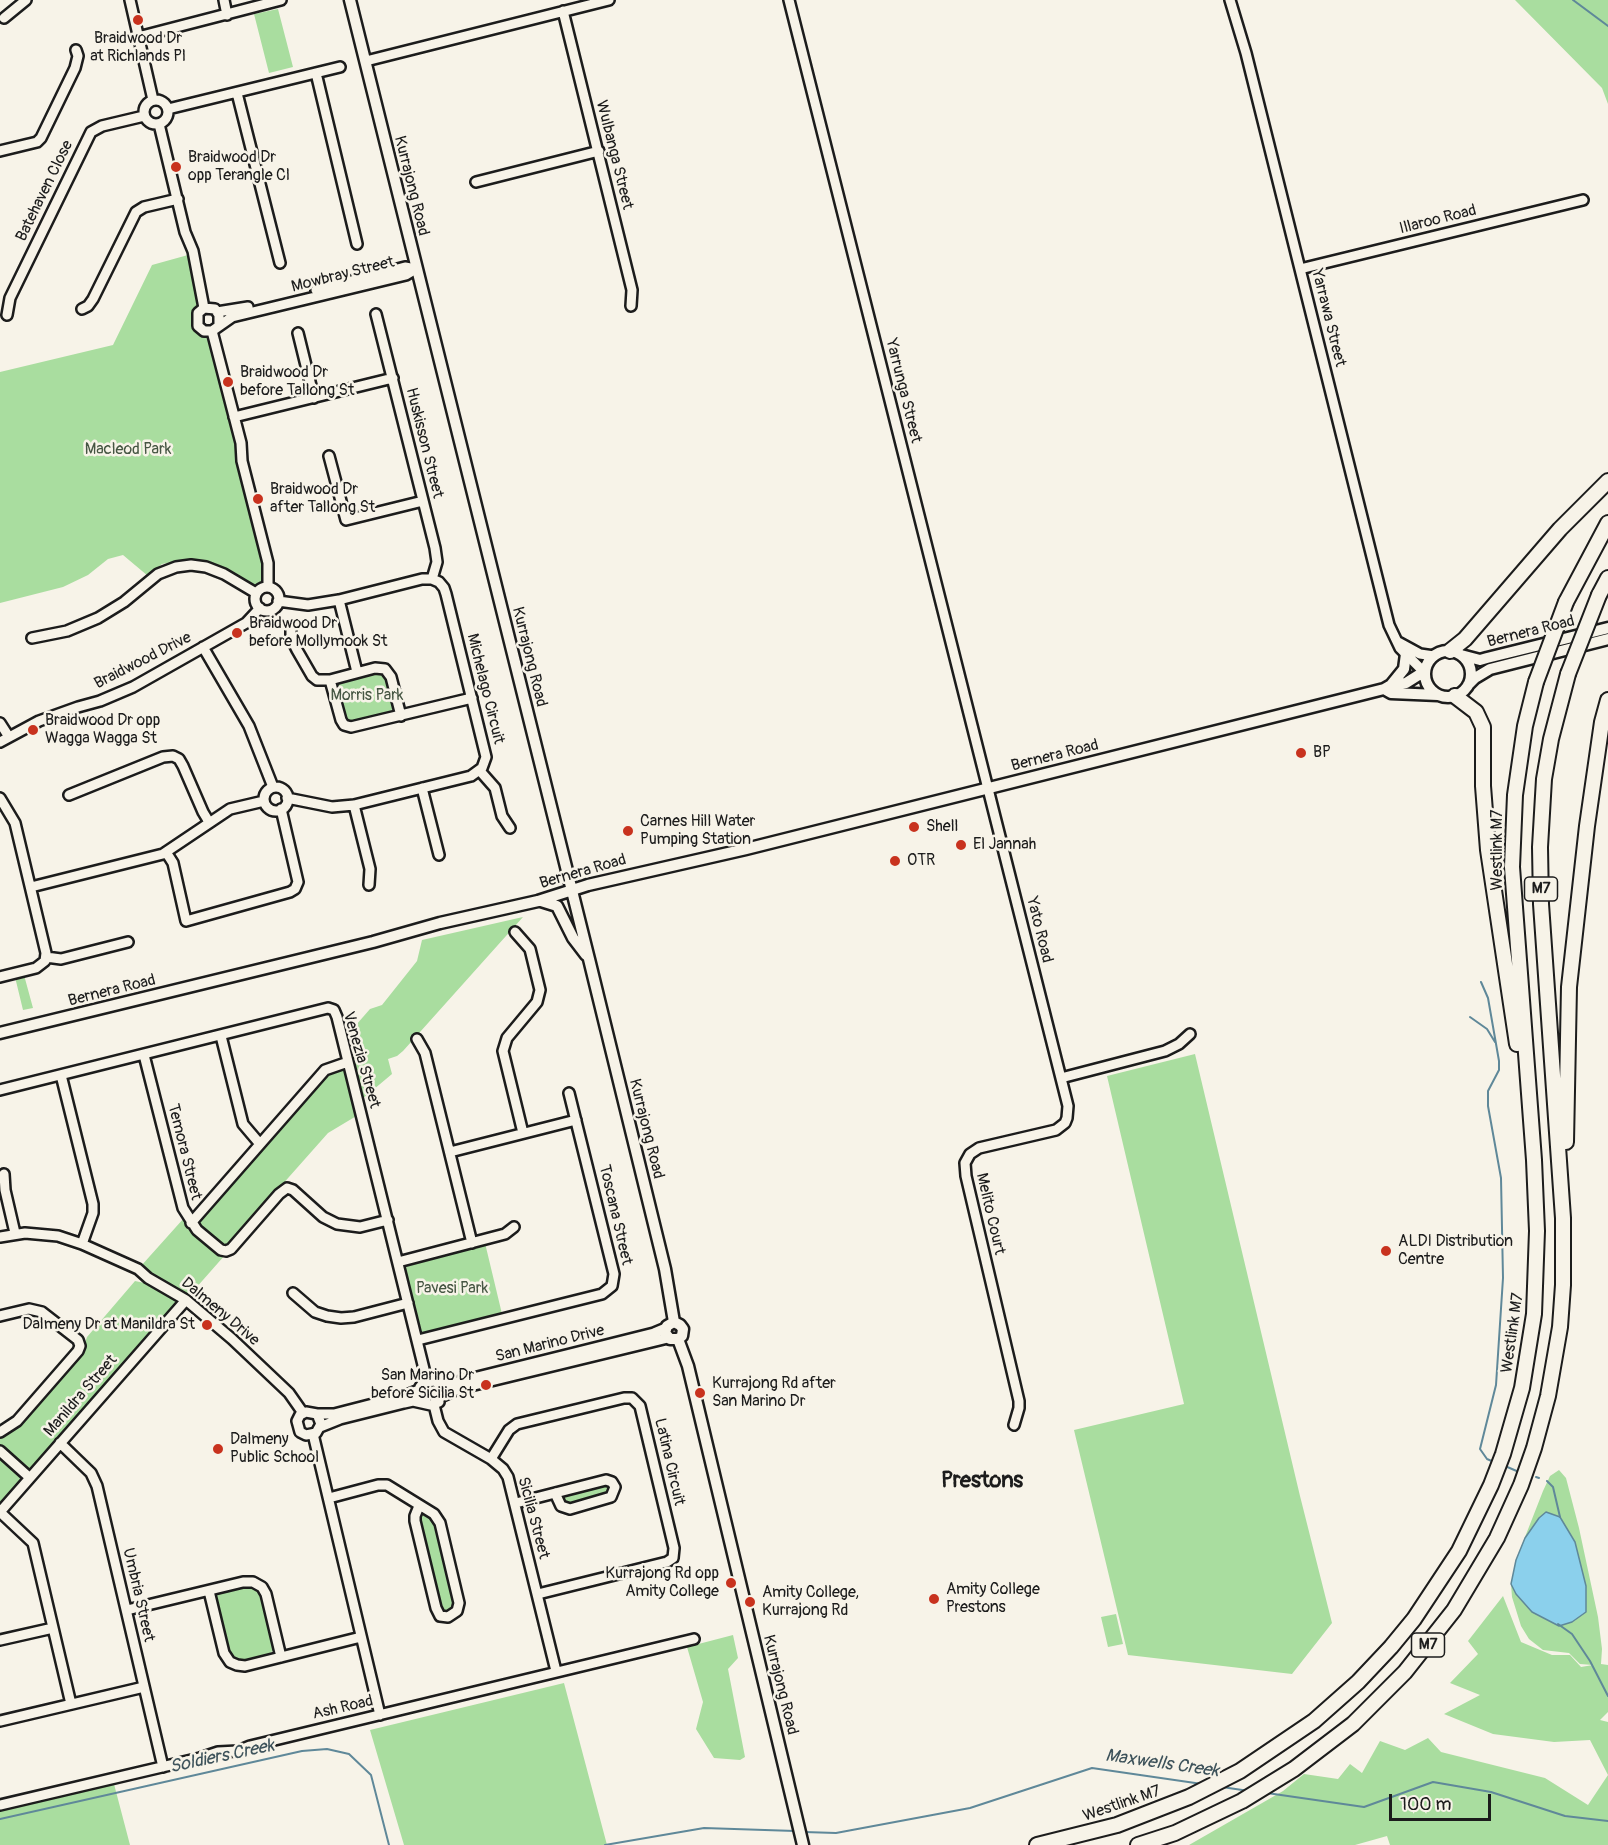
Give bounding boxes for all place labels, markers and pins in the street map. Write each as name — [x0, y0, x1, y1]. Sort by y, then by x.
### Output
marker: Braidwood Dr at Richlands Pl — [131, 13, 145, 27]
place label: Braidwood Dr at Richlands Pl — [90, 29, 186, 67]
place label: Braidwood Dr opp Terangle Cl — [188, 148, 290, 186]
marker: Braidwood Dr opp Terangle Cl — [169, 160, 183, 174]
place label: Braidwood Dr before Tallong St — [240, 363, 354, 401]
marker: Braidwood Dr before Tallong St — [221, 375, 235, 389]
place label: Braidwood Dr after Tallong St — [270, 480, 375, 518]
marker: Braidwood Dr after Tallong St — [251, 492, 265, 506]
place label: Braidwood Dr before Mollymook St — [249, 614, 387, 652]
marker: Braidwood Dr before Mollymook St — [230, 626, 244, 640]
place label: Braidwood Dr opp Wagga Wagga St — [45, 711, 160, 749]
marker: Braidwood Dr opp Wagga Wagga St — [26, 723, 40, 737]
place label: BP — [1313, 743, 1331, 763]
marker: BP — [1294, 746, 1308, 760]
place label: Carnes Hill Water Pumping Station — [640, 812, 755, 850]
place label: Shell — [926, 817, 958, 837]
marker: Shell — [907, 820, 921, 834]
marker: Carnes Hill Water Pumping Station — [621, 824, 635, 838]
place label: El Jannah — [973, 835, 1036, 855]
marker: El Jannah — [954, 838, 968, 852]
place label: OTR — [907, 851, 935, 871]
marker: OTR — [888, 854, 902, 868]
place label: ALDI Distribution Centre — [1398, 1232, 1513, 1270]
marker: ALDI Distribution Centre — [1379, 1244, 1393, 1258]
place label: Dalmeny Dr at Manildra St — [22, 1315, 195, 1335]
marker: Dalmeny Dr at Manildra St — [200, 1318, 214, 1332]
place label: San Marino Dr before Sicilia St — [371, 1366, 474, 1404]
place label: Kurrajong Rd after San Marino Dr — [712, 1374, 836, 1412]
marker: San Marino Dr before Sicilia St — [479, 1378, 493, 1392]
marker: Kurrajong Rd after San Marino Dr — [693, 1386, 707, 1400]
place label: Dalmeny Public School — [230, 1430, 319, 1468]
marker: Dalmeny Public School — [211, 1442, 225, 1456]
place label: Kurrajong Rd opp Amity College — [605, 1564, 719, 1602]
marker: Kurrajong Rd opp Amity College — [724, 1576, 738, 1590]
place label: Amity College Prestons — [946, 1580, 1040, 1618]
place label: Amity College, Kurrajong Rd — [762, 1583, 859, 1621]
marker: Amity College Prestons — [927, 1592, 941, 1606]
marker: Amity College, Kurrajong Rd — [743, 1595, 757, 1609]

